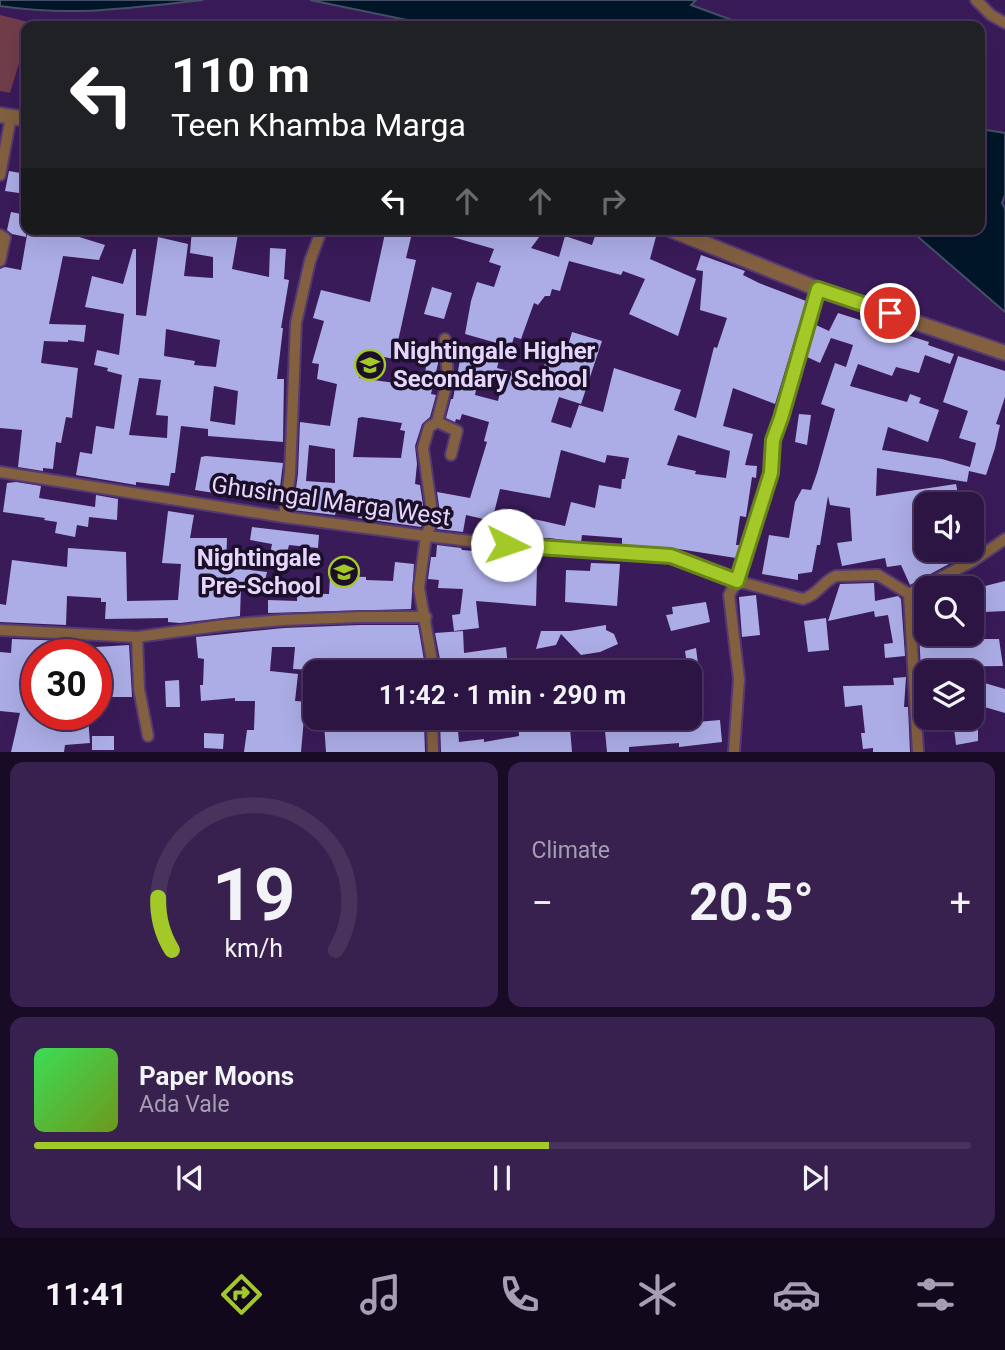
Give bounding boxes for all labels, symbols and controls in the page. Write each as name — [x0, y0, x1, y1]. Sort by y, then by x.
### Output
text: 110 m — [171, 47, 310, 104]
icon: left — [56, 49, 147, 140]
text: Teen Khamba Marga — [171, 106, 466, 144]
icon: left — [375, 182, 413, 220]
icon: ahead — [448, 182, 486, 220]
icon: ahead — [521, 182, 559, 220]
icon: right — [594, 182, 632, 220]
pin — [860, 283, 920, 343]
icon: arrive — [871, 294, 909, 332]
place label: Nightingale Higher Secondary School — [393, 337, 596, 393]
school or university icon: Nightingale Higher Secondary School — [353, 348, 387, 382]
street label: Ghusingal Marga West — [210, 470, 452, 532]
map controls — [914, 492, 984, 730]
button: sound — [914, 492, 984, 562]
position arrow — [470, 508, 544, 582]
place label: Nightingale Pre-School — [197, 544, 321, 600]
school or university icon: Nightingale Pre-School — [327, 555, 361, 589]
button: search — [914, 576, 984, 646]
speed limit sign: 30 — [21, 639, 112, 730]
button: layers — [914, 660, 984, 730]
text: 11:42 · 1 min · 290 m — [379, 680, 626, 710]
text: Climate — [532, 837, 610, 864]
text: 19 — [212, 853, 296, 939]
text: 20.5° — [689, 872, 814, 933]
text: − — [532, 881, 553, 925]
text: + — [949, 881, 971, 925]
text: km/h — [224, 934, 283, 963]
text: Paper Moons — [139, 1061, 294, 1091]
text: Ada Vale — [139, 1091, 230, 1118]
icon: previous — [171, 1159, 209, 1197]
icon: pause — [483, 1159, 521, 1197]
icon: next — [796, 1159, 834, 1197]
icon: directions — [217, 1270, 266, 1319]
icon: music — [356, 1270, 405, 1319]
icon: phone — [495, 1270, 544, 1319]
icon: climate — [633, 1270, 682, 1319]
icon: car — [772, 1270, 821, 1319]
icon: filters — [911, 1270, 960, 1319]
text: 11:41 — [45, 1275, 127, 1313]

